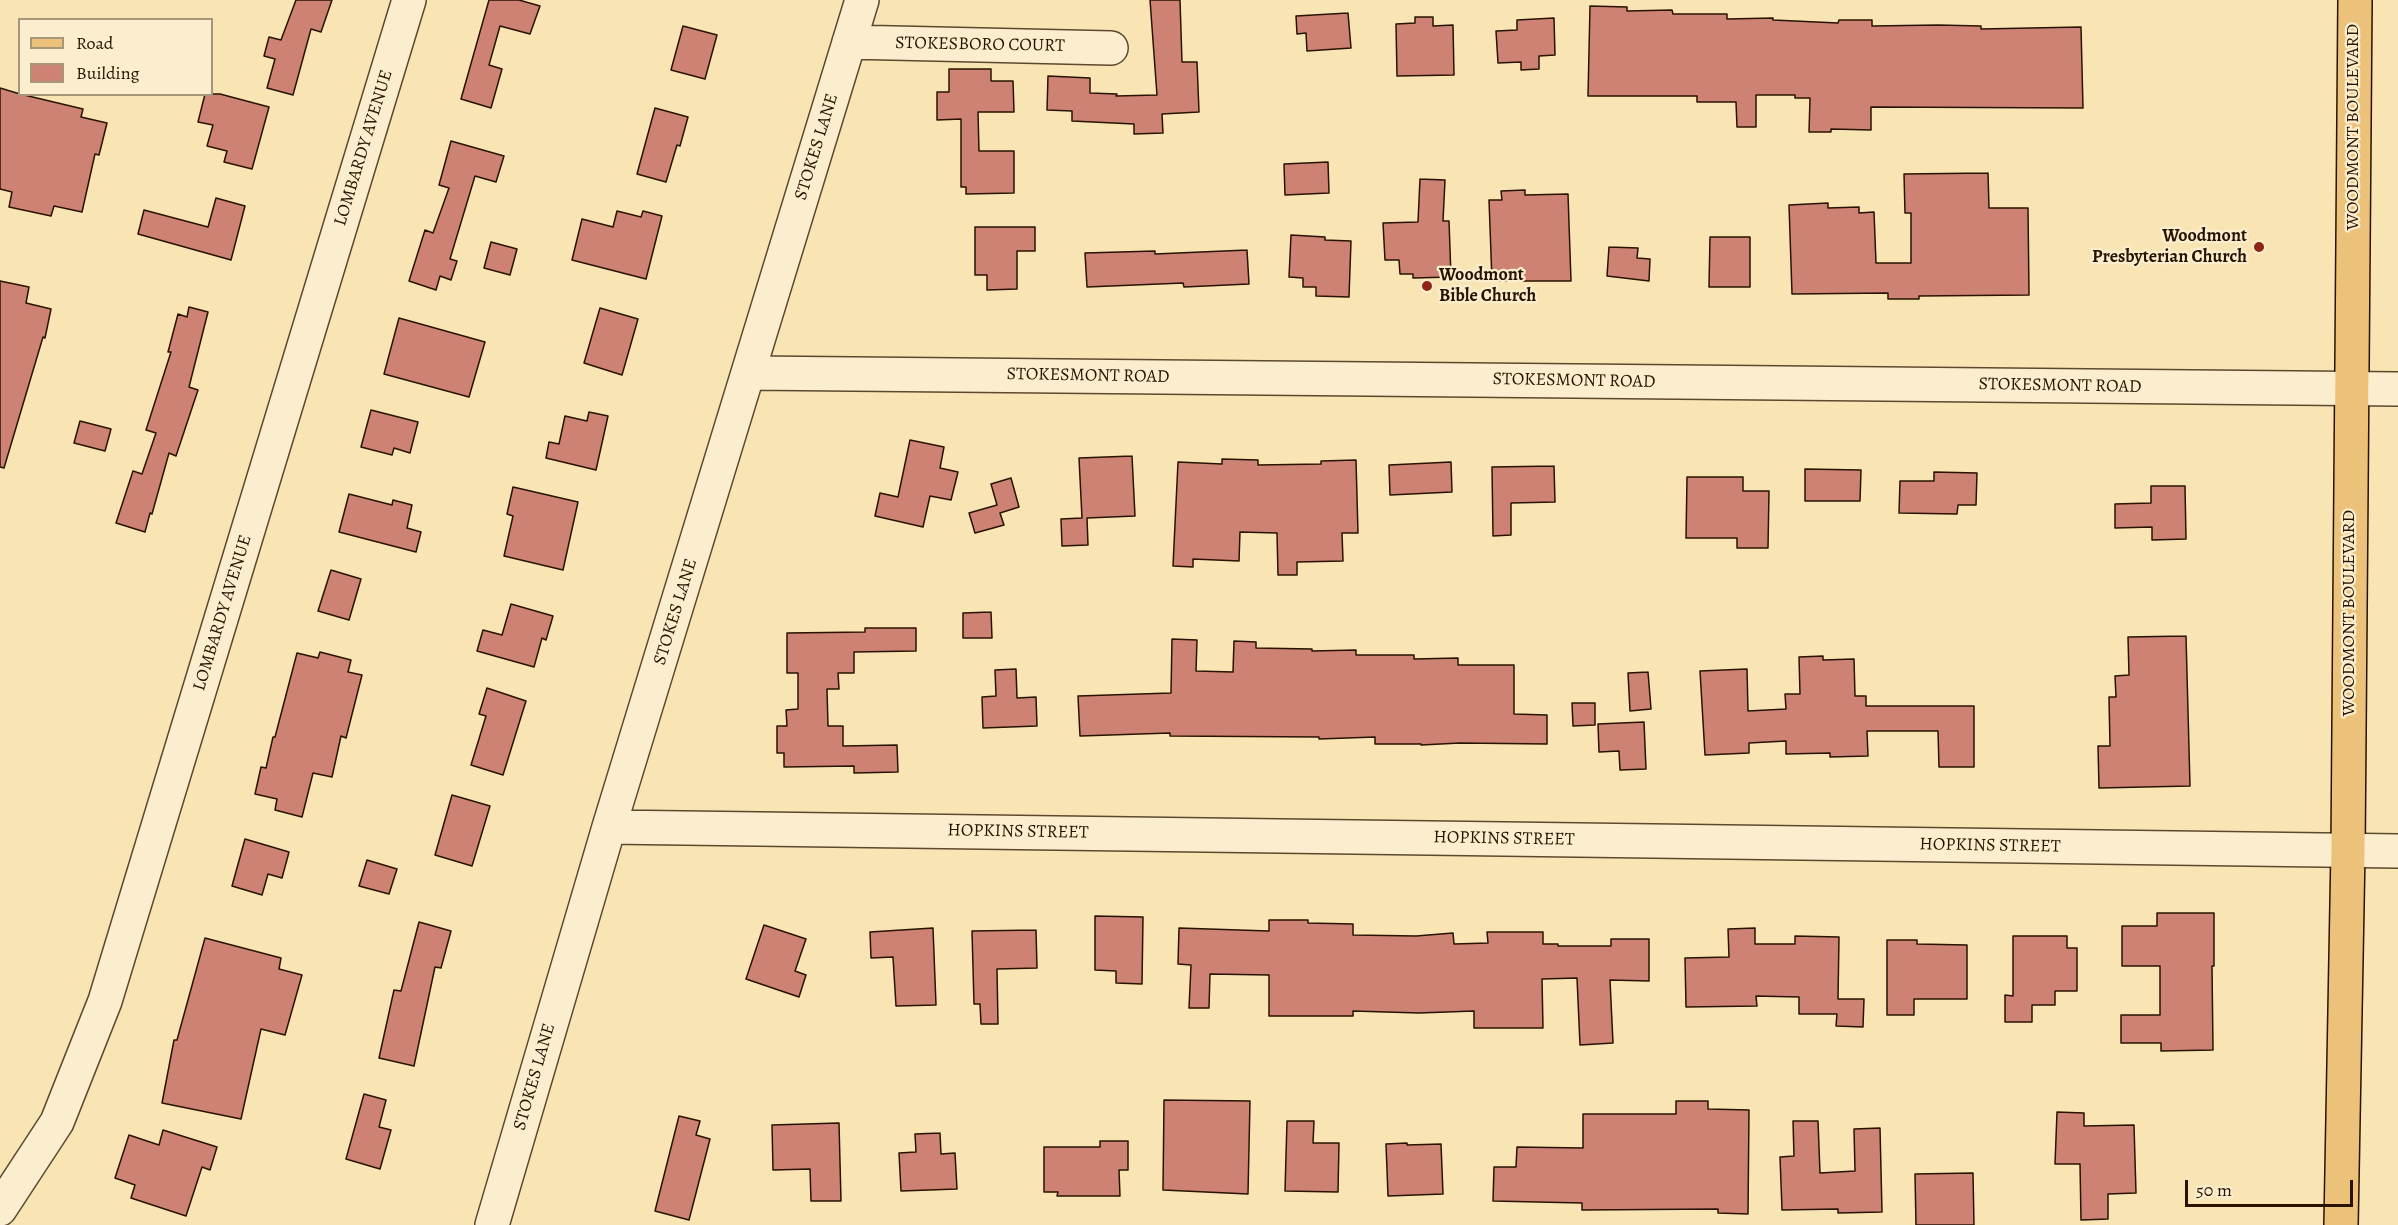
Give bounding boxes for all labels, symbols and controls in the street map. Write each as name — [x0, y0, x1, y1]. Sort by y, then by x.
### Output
legend — [18, 18, 213, 96]
street label: WOODMONT BOULEVARD — [2343, 24, 2365, 230]
text: Road — [76, 31, 113, 55]
street label: STOKESBORO COURT — [895, 33, 1065, 57]
text: Building — [76, 61, 140, 85]
street label: LOMBARDY AVENUE — [330, 67, 398, 229]
street label: STOKES LANE — [791, 91, 843, 203]
place label: Woodmont Presbyterian Church — [2092, 226, 2247, 268]
marker: Woodmont Presbyterian Church — [2252, 240, 2266, 254]
place label: Woodmont Bible Church — [1439, 265, 1536, 308]
marker: Woodmont Bible Church — [1420, 279, 1434, 293]
street label: STOKESMONT ROAD — [1006, 364, 1170, 388]
street label: STOKESMONT ROAD — [1492, 369, 1656, 393]
street label: STOKESMONT ROAD — [1978, 374, 2142, 398]
street label: WOODMONT BOULEVARD — [2339, 510, 2361, 716]
street label: LOMBARDY AVENUE — [189, 532, 257, 694]
street label: STOKES LANE — [650, 556, 702, 668]
street label: HOPKINS STREET — [947, 820, 1089, 844]
street label: HOPKINS STREET — [1433, 827, 1575, 851]
street label: HOPKINS STREET — [1919, 834, 2061, 858]
street label: STOKES LANE — [509, 1021, 561, 1133]
scale bar — [2188, 1168, 2356, 1206]
text: 50 m — [2196, 1178, 2232, 1202]

